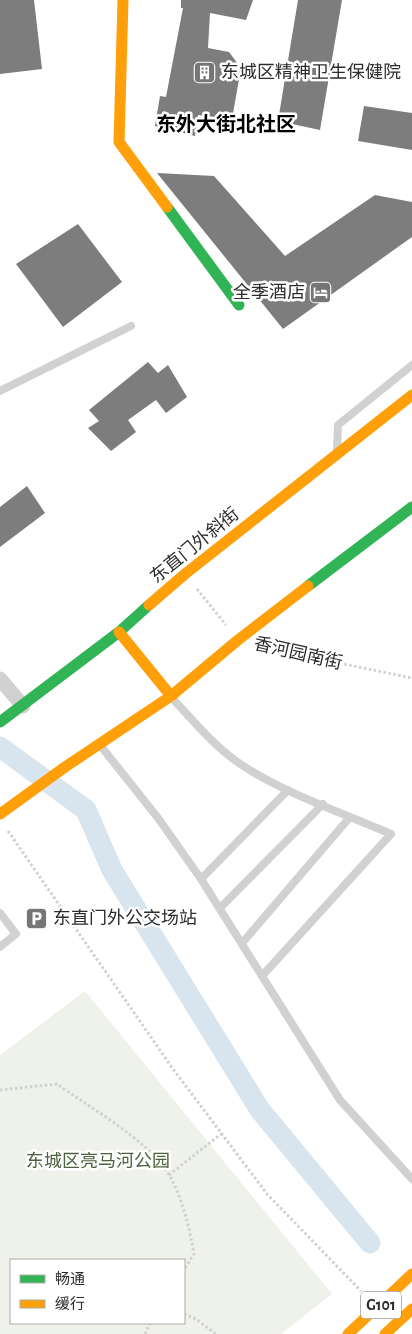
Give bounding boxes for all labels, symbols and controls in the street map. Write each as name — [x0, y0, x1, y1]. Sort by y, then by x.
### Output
building icon: 东城区精神卫生保健院 — [193, 61, 217, 85]
place label: 东城区精神卫生保健院 — [221, 62, 401, 82]
district label: 东外大街北社区 — [156, 113, 296, 135]
hotel icon: 全季酒店 — [309, 281, 333, 305]
place label: 全季酒店 — [233, 282, 305, 302]
street label: 东直门外斜街 — [146, 503, 243, 587]
street label: 香河园南街 — [252, 633, 344, 673]
parking icon: 东直门外公交场站 — [25, 907, 49, 931]
place label: 东直门外公交场站 — [53, 908, 197, 928]
park label: 东城区亮马河公园 — [26, 1151, 170, 1171]
legend — [10, 1259, 185, 1324]
text: 畅通 — [55, 1271, 85, 1287]
road number: G101 — [361, 1292, 401, 1318]
text: 缓行 — [55, 1296, 85, 1312]

